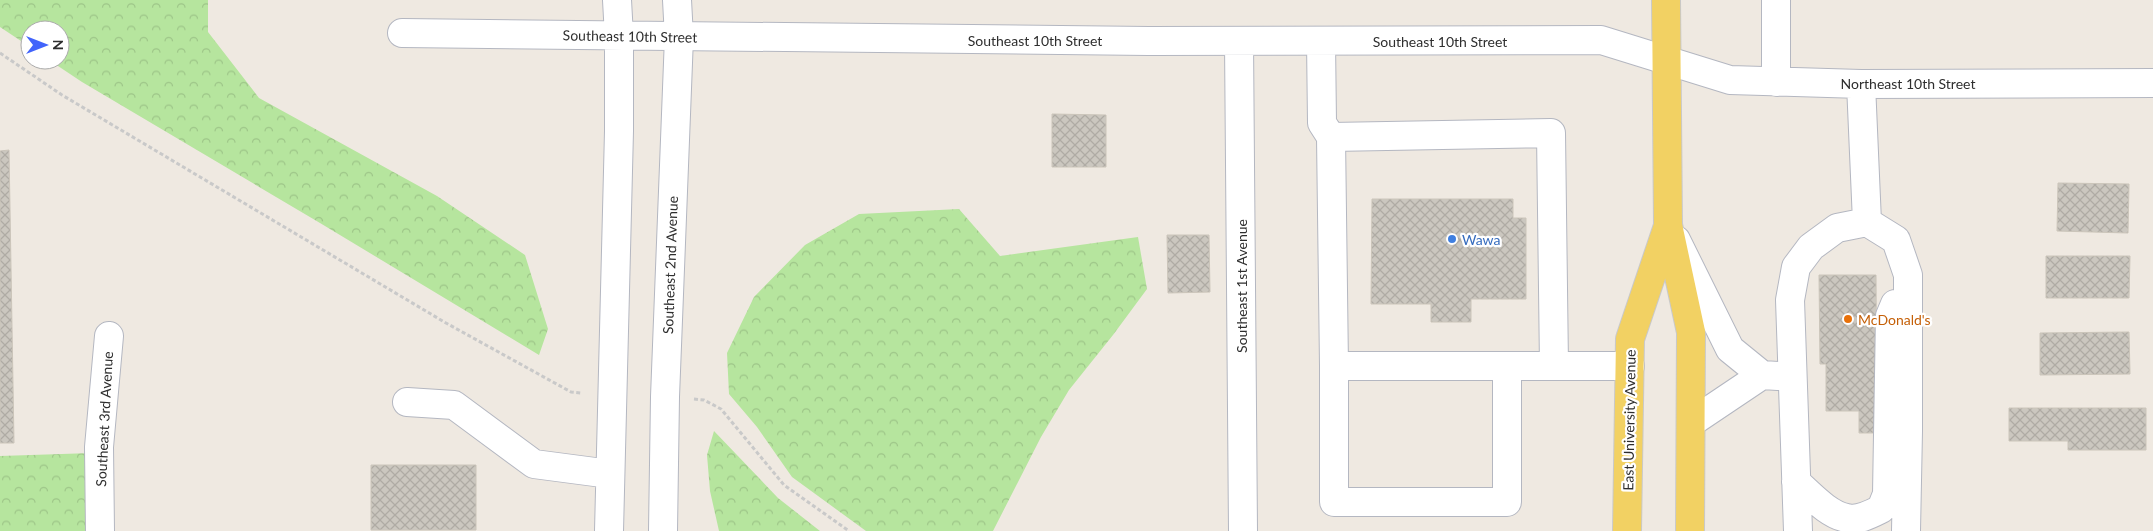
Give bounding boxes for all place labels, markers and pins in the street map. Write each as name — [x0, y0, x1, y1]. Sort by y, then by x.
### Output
place label: Wawa — [1462, 231, 1501, 248]
marker: Wawa — [1446, 233, 1458, 245]
place label: McDonald's — [1858, 311, 1931, 328]
marker: McDonald's — [1842, 313, 1854, 325]

